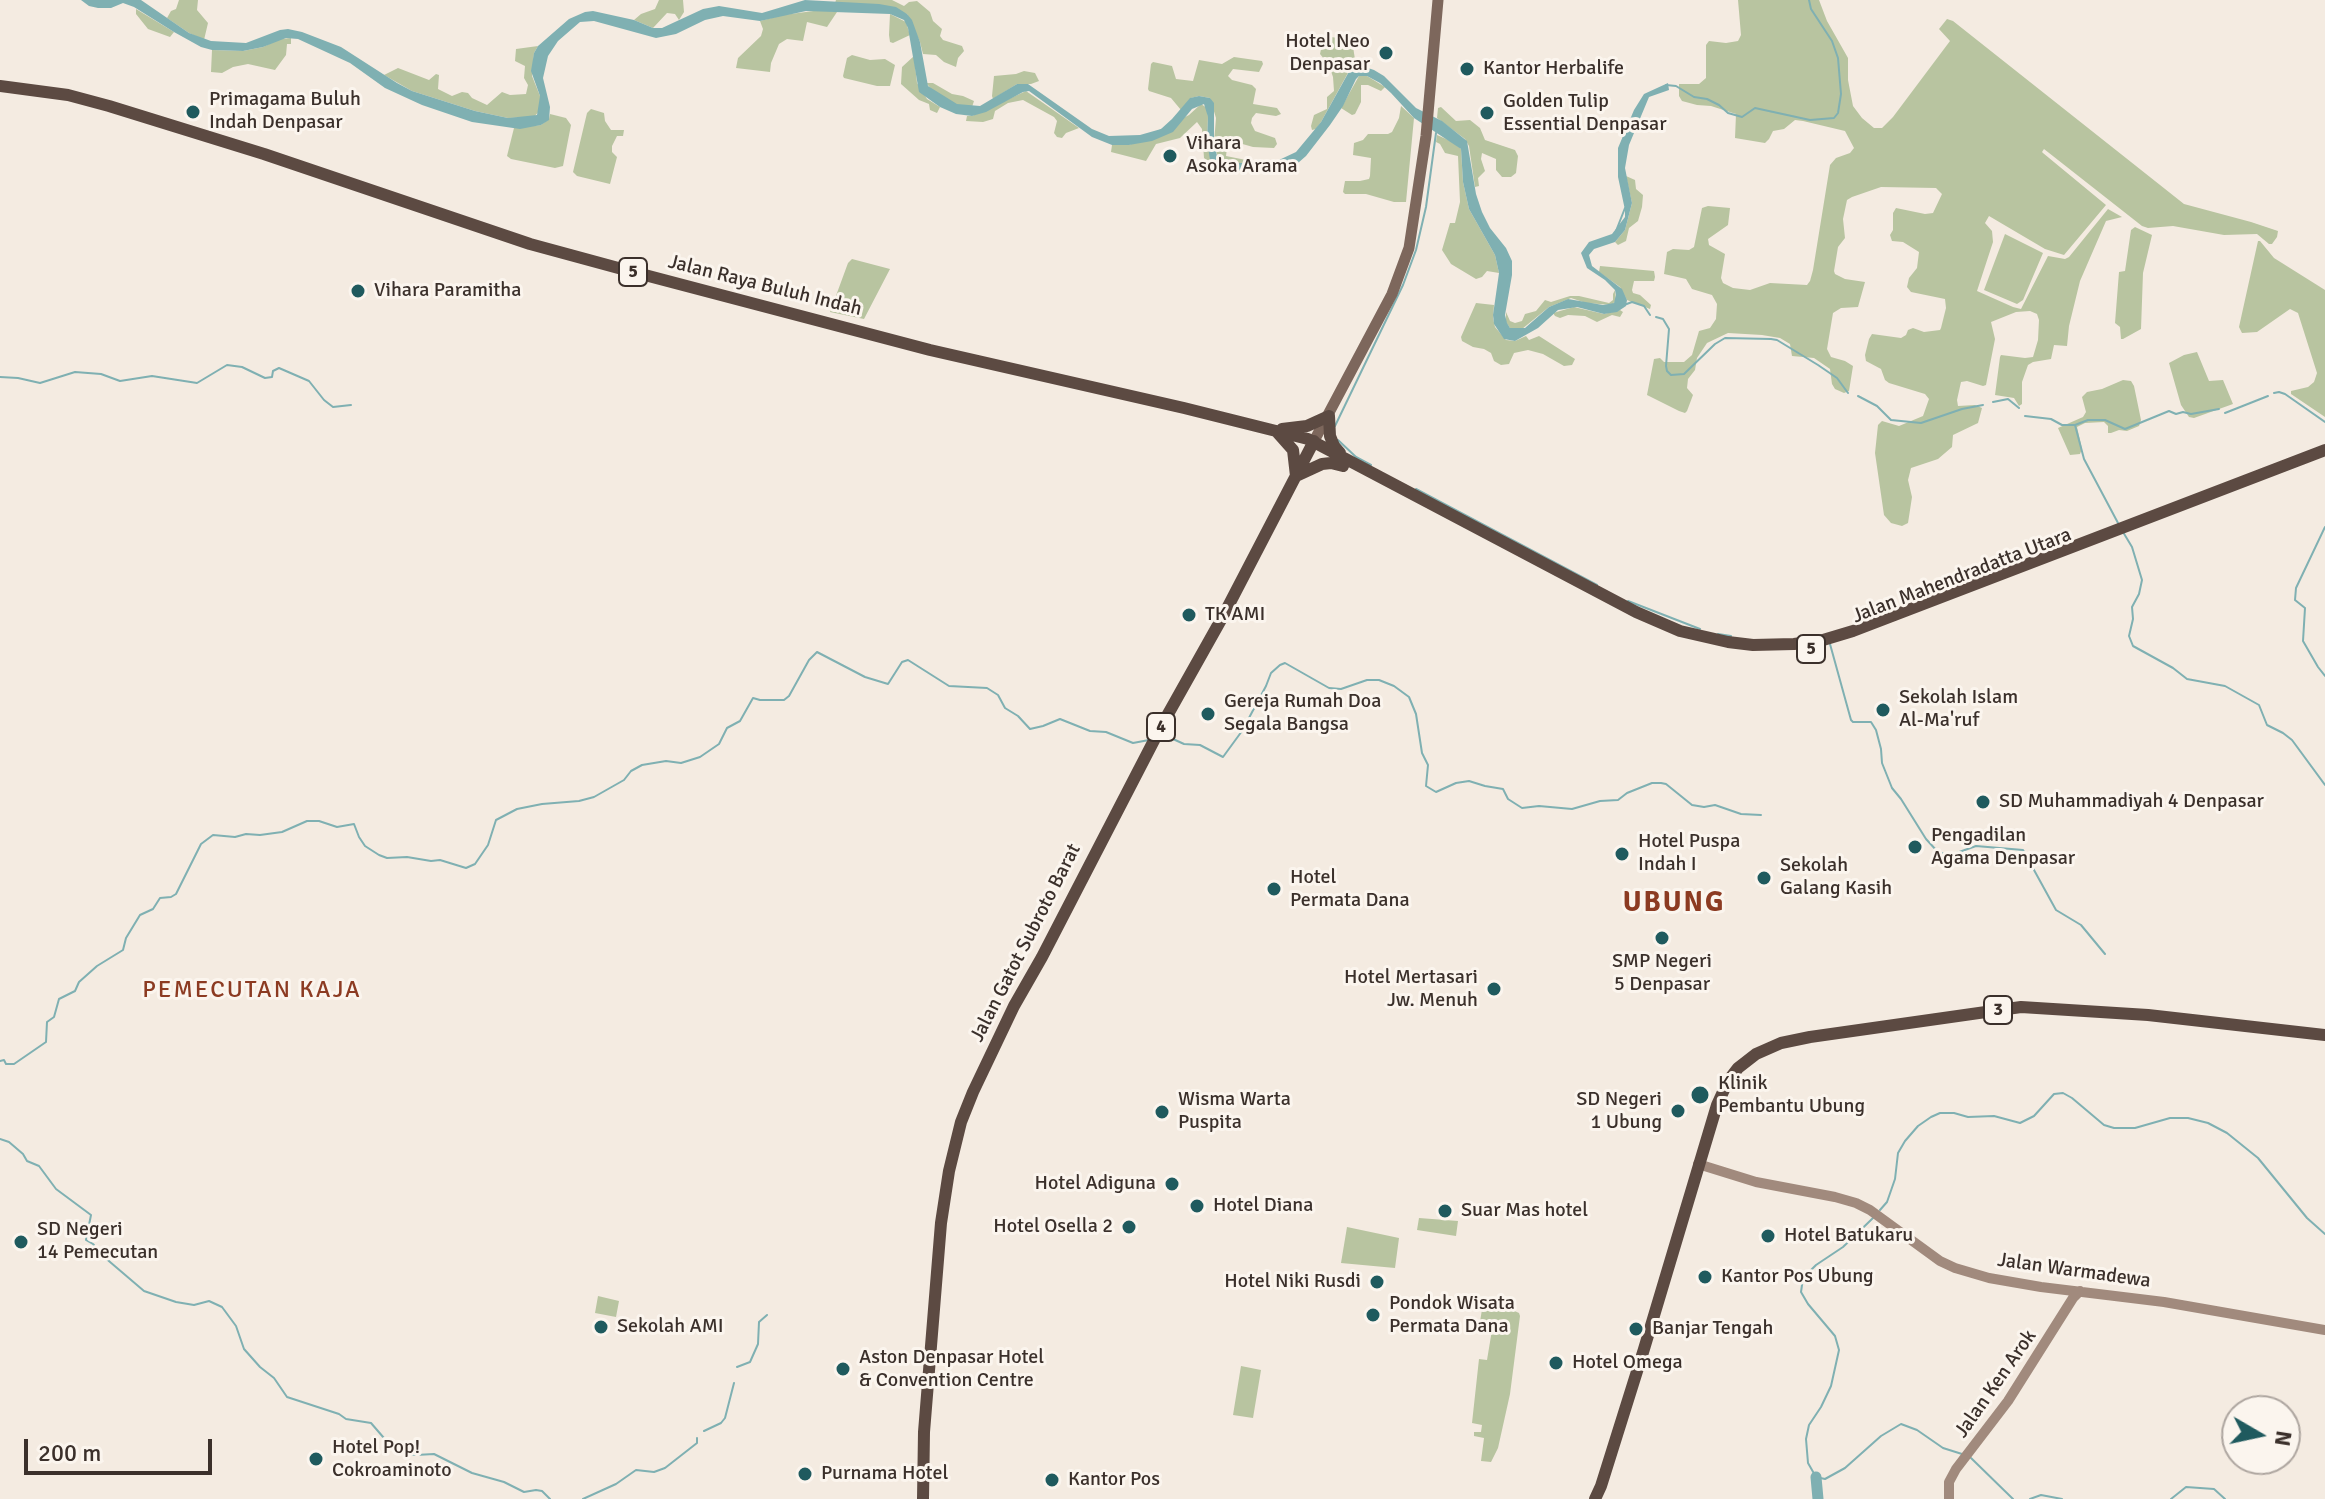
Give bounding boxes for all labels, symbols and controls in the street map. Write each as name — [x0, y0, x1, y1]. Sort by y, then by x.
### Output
place label: Hotel Neo Denpasar — [1285, 30, 1370, 77]
marker: Hotel Neo Denpasar — [1377, 44, 1395, 62]
place label: Kantor Herbalife — [1483, 57, 1624, 81]
marker: Kantor Herbalife — [1458, 60, 1476, 78]
place label: Primagama Buluh Indah Denpasar — [209, 88, 361, 135]
place label: Golden Tulip Essential Denpasar — [1503, 90, 1667, 137]
marker: Primagama Buluh Indah Denpasar — [184, 103, 202, 121]
marker: Golden Tulip Essential Denpasar — [1478, 104, 1496, 122]
place label: Vihara Asoka Arama — [1186, 132, 1298, 179]
marker: Vihara Asoka Arama — [1161, 147, 1179, 165]
street label: Jalan Raya Buluh Indah — [666, 250, 864, 322]
road number: 5 — [619, 258, 647, 286]
place label: Vihara Paramitha — [374, 279, 521, 303]
marker: Vihara Paramitha — [349, 282, 367, 300]
street label: Jalan Mahendradatta Utara — [1849, 523, 2075, 629]
place label: TK AMI — [1205, 603, 1265, 627]
marker: TK AMI — [1180, 606, 1198, 624]
road number: 5 — [1797, 635, 1825, 663]
place label: Sekolah Islam Al-Ma'ruf — [1899, 686, 2018, 733]
place label: Gereja Rumah Doa Segala Bangsa — [1224, 690, 1381, 737]
marker: Sekolah Islam Al-Ma'ruf — [1874, 701, 1892, 719]
marker: Gereja Rumah Doa Segala Bangsa — [1199, 705, 1217, 723]
road number: 4 — [1147, 713, 1175, 741]
place label: SD Muhammadiyah 4 Denpasar — [1999, 790, 2264, 814]
marker: SD Muhammadiyah 4 Denpasar — [1974, 793, 1992, 811]
place label: Pengadilan Agama Denpasar — [1931, 824, 2075, 871]
place label: Hotel Puspa Indah I — [1638, 830, 1740, 877]
marker: Pengadilan Agama Denpasar — [1906, 838, 1924, 856]
street label: Jalan Gatot Subroto Barat — [966, 840, 1086, 1046]
marker: Hotel Puspa Indah I — [1613, 845, 1631, 863]
place label: Sekolah Galang Kasih — [1780, 854, 1892, 901]
place label: Hotel Permata Dana — [1290, 866, 1410, 913]
marker: Sekolah Galang Kasih — [1755, 869, 1773, 887]
marker: Hotel Permata Dana — [1265, 880, 1283, 898]
district label: UBUNG — [1623, 887, 1725, 921]
marker: SMP Negeri 5 Denpasar — [1653, 929, 1671, 947]
place label: SMP Negeri 5 Denpasar — [1612, 950, 1712, 997]
place label: Hotel Mertasari Jw. Menuh — [1344, 966, 1478, 1013]
district label: PEMECUTAN KAJA — [142, 977, 362, 1005]
marker: Hotel Mertasari Jw. Menuh — [1485, 980, 1503, 998]
road number: 3 — [1984, 996, 2012, 1024]
place label: Klinik Pembantu Ubung — [1718, 1072, 1865, 1119]
marker: Klinik Pembantu Ubung — [1689, 1084, 1711, 1106]
place label: Wisma Warta Puspita — [1178, 1088, 1291, 1135]
place label: SD Negeri 1 Ubung — [1576, 1088, 1662, 1135]
marker: SD Negeri 1 Ubung — [1669, 1102, 1687, 1120]
marker: Wisma Warta Puspita — [1153, 1103, 1171, 1121]
place label: Hotel Adiguna — [1035, 1172, 1156, 1196]
marker: Hotel Adiguna — [1163, 1175, 1181, 1193]
place label: Hotel Diana — [1213, 1194, 1313, 1218]
marker: Hotel Diana — [1188, 1197, 1206, 1215]
place label: Suar Mas hotel — [1461, 1199, 1588, 1223]
marker: Suar Mas hotel — [1436, 1202, 1454, 1220]
place label: Hotel Osella 2 — [993, 1215, 1113, 1239]
place label: SD Negeri 14 Pemecutan — [37, 1218, 158, 1265]
marker: Hotel Osella 2 — [1120, 1218, 1138, 1236]
place label: Hotel Batukaru — [1784, 1224, 1913, 1248]
marker: Hotel Batukaru — [1759, 1227, 1777, 1245]
marker: SD Negeri 14 Pemecutan — [12, 1233, 30, 1251]
street label: Jalan Warmadewa — [1996, 1248, 2152, 1294]
place label: Kantor Pos Ubung — [1721, 1265, 1874, 1289]
marker: Kantor Pos Ubung — [1696, 1268, 1714, 1286]
place label: Hotel Niki Rusdi — [1224, 1270, 1361, 1294]
marker: Hotel Niki Rusdi — [1368, 1273, 1386, 1291]
place label: Pondok Wisata Permata Dana — [1389, 1292, 1515, 1339]
marker: Pondok Wisata Permata Dana — [1364, 1306, 1382, 1324]
place label: Sekolah AMI — [617, 1315, 724, 1339]
place label: Banjar Tengah — [1652, 1317, 1773, 1341]
marker: Sekolah AMI — [592, 1318, 610, 1336]
marker: Banjar Tengah — [1627, 1320, 1645, 1338]
street label: Jalan Ken Arok — [1950, 1325, 2042, 1443]
place label: Aston Denpasar Hotel & Convention Centre — [859, 1346, 1044, 1393]
place label: Hotel Omega — [1572, 1351, 1683, 1375]
marker: Hotel Omega — [1547, 1354, 1565, 1372]
marker: Aston Denpasar Hotel & Convention Centre — [834, 1360, 852, 1378]
north arrow — [2221, 1395, 2301, 1475]
scale bar — [28, 1423, 216, 1473]
text: N — [2269, 1429, 2298, 1448]
place label: Hotel Pop! Cokroaminoto — [332, 1436, 452, 1483]
text: 200 m — [38, 1438, 101, 1468]
marker: Hotel Pop! Cokroaminoto — [307, 1450, 325, 1468]
place label: Purnama Hotel — [821, 1462, 948, 1486]
marker: Purnama Hotel — [796, 1465, 814, 1483]
place label: Kantor Pos — [1068, 1468, 1160, 1492]
marker: Kantor Pos — [1043, 1471, 1061, 1489]

